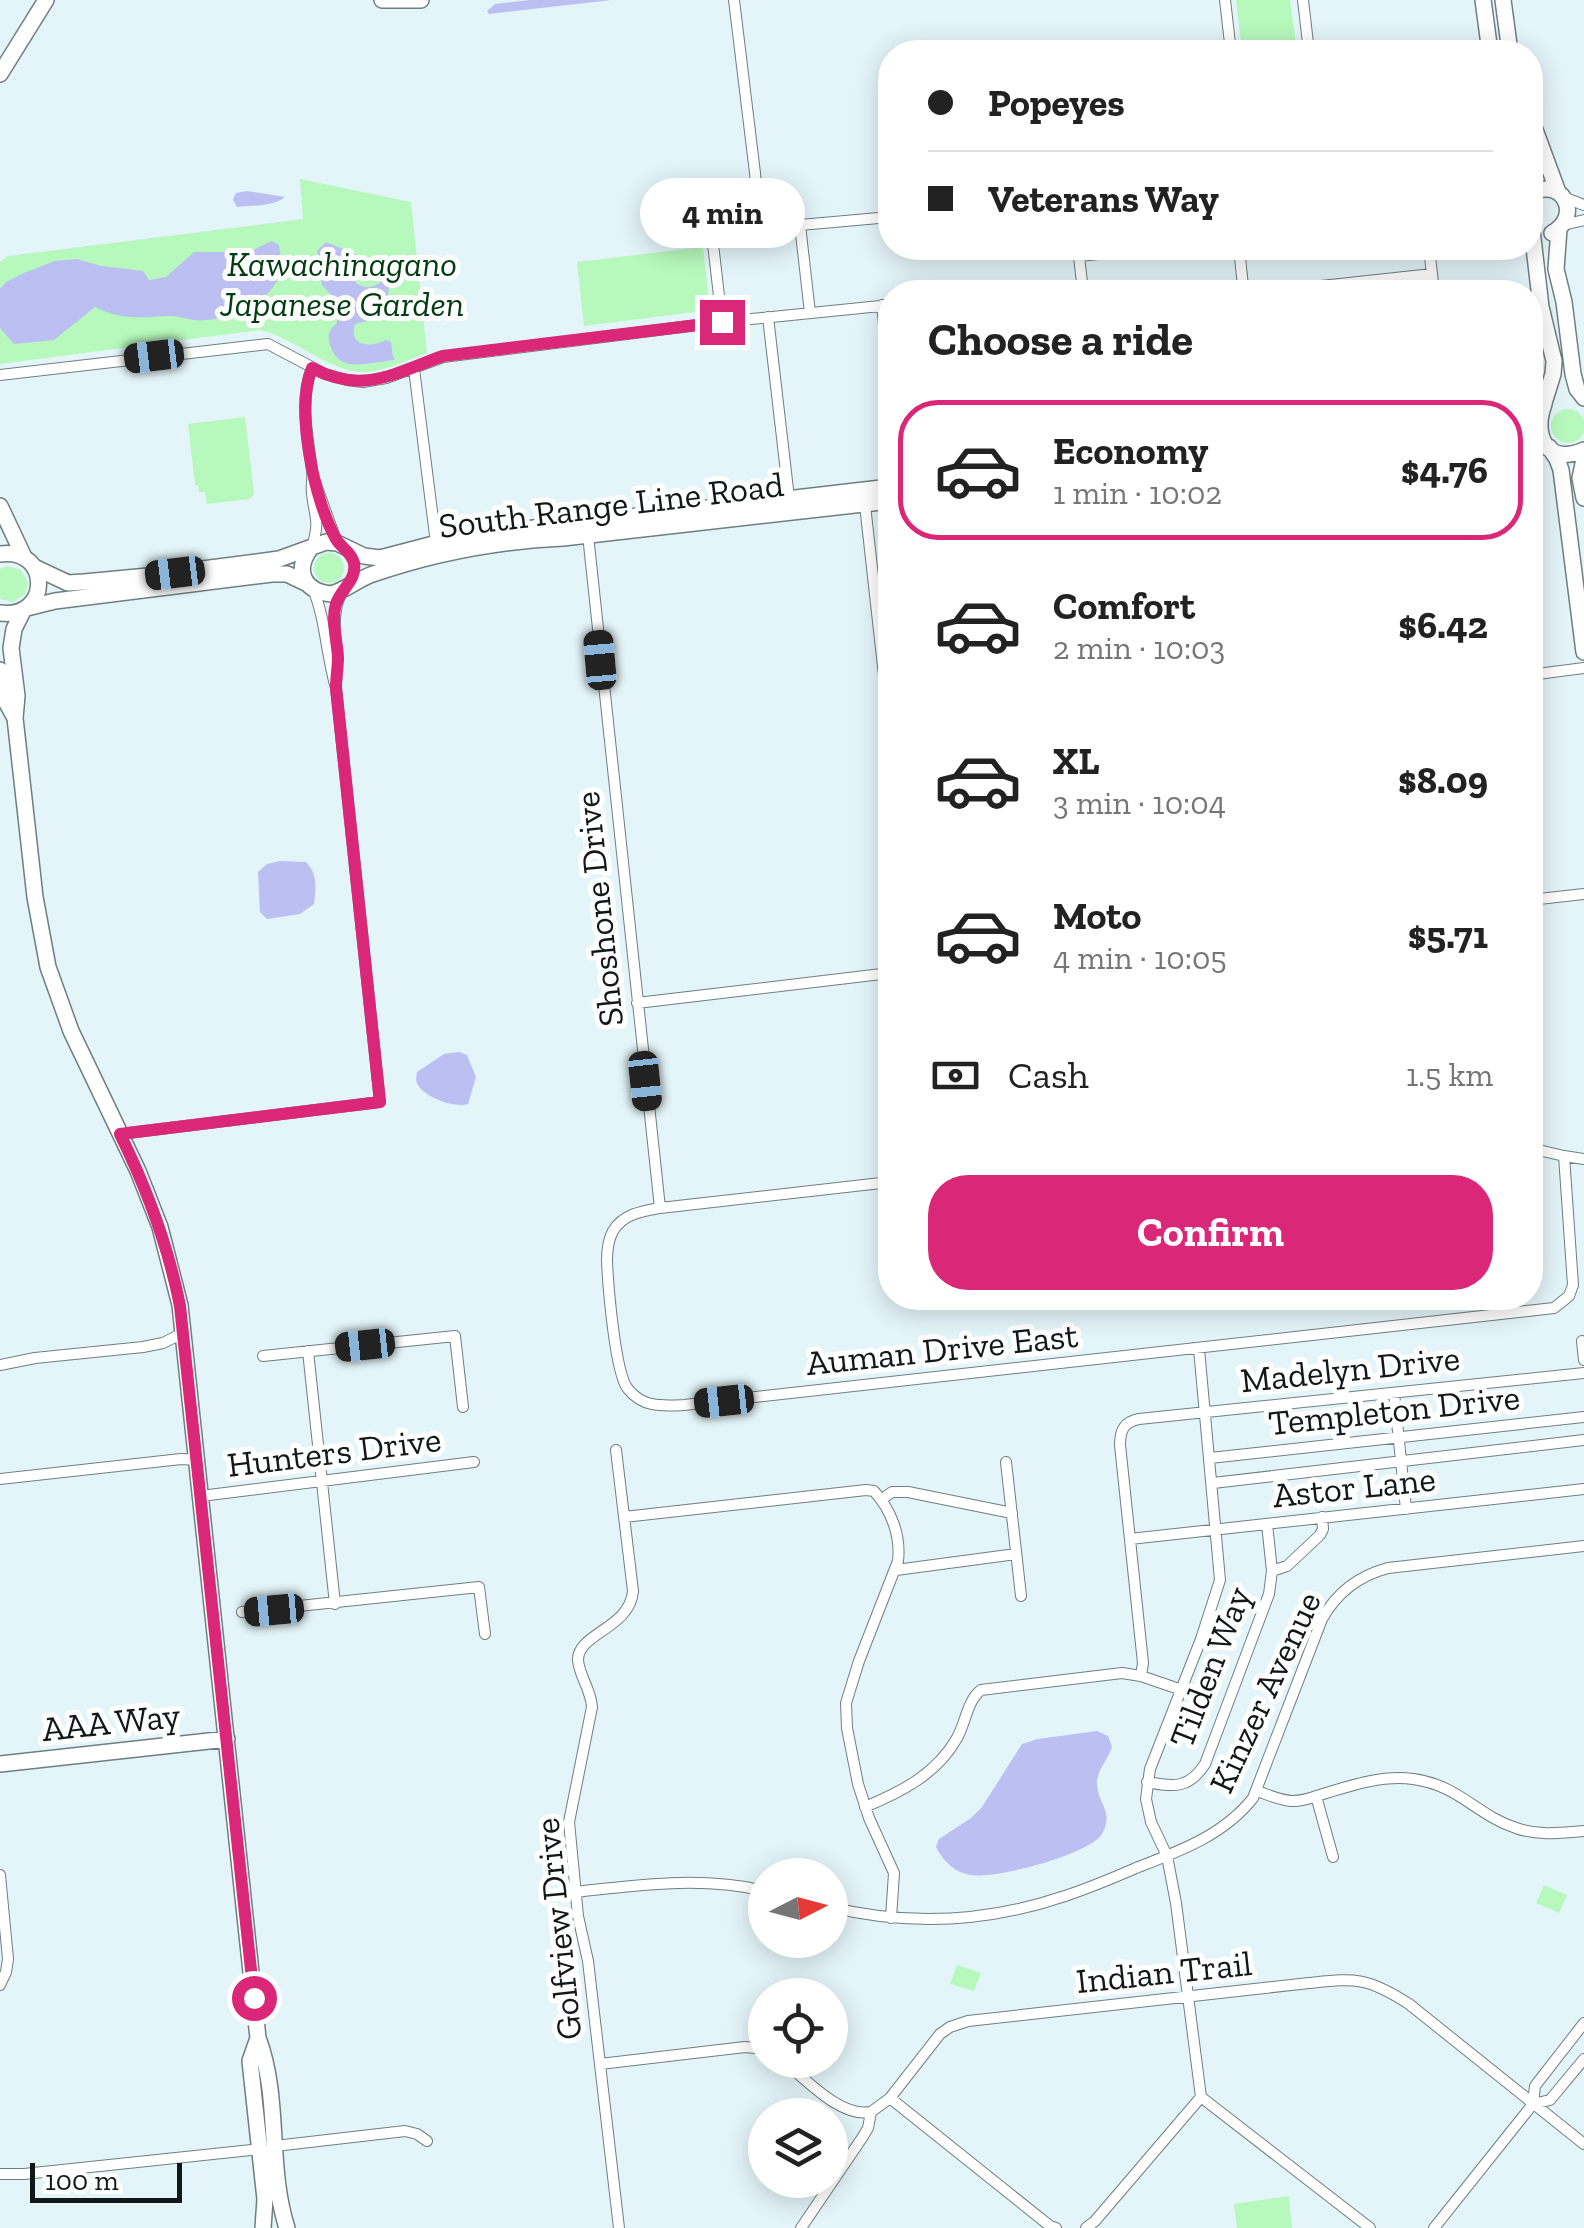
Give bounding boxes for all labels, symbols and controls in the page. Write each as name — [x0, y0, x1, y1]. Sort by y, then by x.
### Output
text: Popeyes — [988, 80, 1125, 126]
text: Veterans Way — [988, 176, 1219, 222]
callout: 4 min — [640, 177, 804, 247]
text: 4 min — [682, 194, 763, 232]
park label: Kawachinagano Japanese Garden — [219, 243, 464, 325]
route end — [700, 300, 745, 345]
text: Choose a ride — [928, 313, 1193, 367]
car — [122, 337, 186, 375]
icon: car — [933, 425, 1023, 515]
text: Economy — [1053, 428, 1208, 474]
text: $4.76 — [1401, 447, 1488, 493]
street label: South Range Line Road — [436, 463, 786, 547]
text: 1 min · 10:02 — [1053, 474, 1222, 512]
car — [143, 554, 207, 592]
icon: car — [933, 580, 1023, 670]
text: Comfort — [1053, 583, 1195, 629]
text: $6.42 — [1398, 602, 1488, 648]
car — [582, 629, 618, 691]
text: 2 min · 10:03 — [1053, 629, 1225, 667]
icon: car — [933, 735, 1023, 825]
text: XL — [1053, 738, 1100, 784]
text: $8.09 — [1398, 757, 1488, 803]
text: 3 min · 10:04 — [1053, 784, 1226, 822]
street label: Shoshone Drive — [566, 789, 632, 1029]
icon: car — [933, 890, 1023, 980]
text: Moto — [1053, 893, 1141, 939]
text: $5.71 — [1408, 912, 1488, 958]
text: 4 min · 10:05 — [1053, 939, 1227, 977]
icon: cash — [928, 1048, 983, 1103]
car — [627, 1050, 663, 1112]
text: Cash — [1008, 1052, 1089, 1098]
text: 1.5 km — [1406, 1056, 1493, 1094]
button: Confirm — [928, 1175, 1493, 1290]
street label: Auman Drive East — [804, 1314, 1080, 1384]
car — [334, 1327, 396, 1363]
street label: Madelyn Drive — [1238, 1337, 1462, 1401]
street label: Templeton Drive — [1266, 1376, 1522, 1444]
car — [693, 1383, 755, 1419]
street label: Hunters Drive — [225, 1418, 443, 1486]
street label: Astor Lane — [1270, 1458, 1438, 1516]
street label: Tilden Way — [1160, 1581, 1260, 1753]
street label: Kinzer Avenue — [1200, 1585, 1330, 1799]
car — [243, 1592, 305, 1628]
street label: AAA Way — [40, 1694, 182, 1750]
street label: Golfview Drive — [525, 1816, 591, 2042]
north arrow — [748, 1858, 848, 1958]
map controls — [748, 1858, 848, 2198]
street label: Indian Trail — [1074, 1942, 1254, 2002]
route start — [232, 1976, 277, 2021]
button: locate — [748, 1978, 848, 2078]
button: layers — [748, 2098, 848, 2198]
scale bar — [30, 2158, 182, 2202]
text: 100 m — [45, 2164, 119, 2197]

